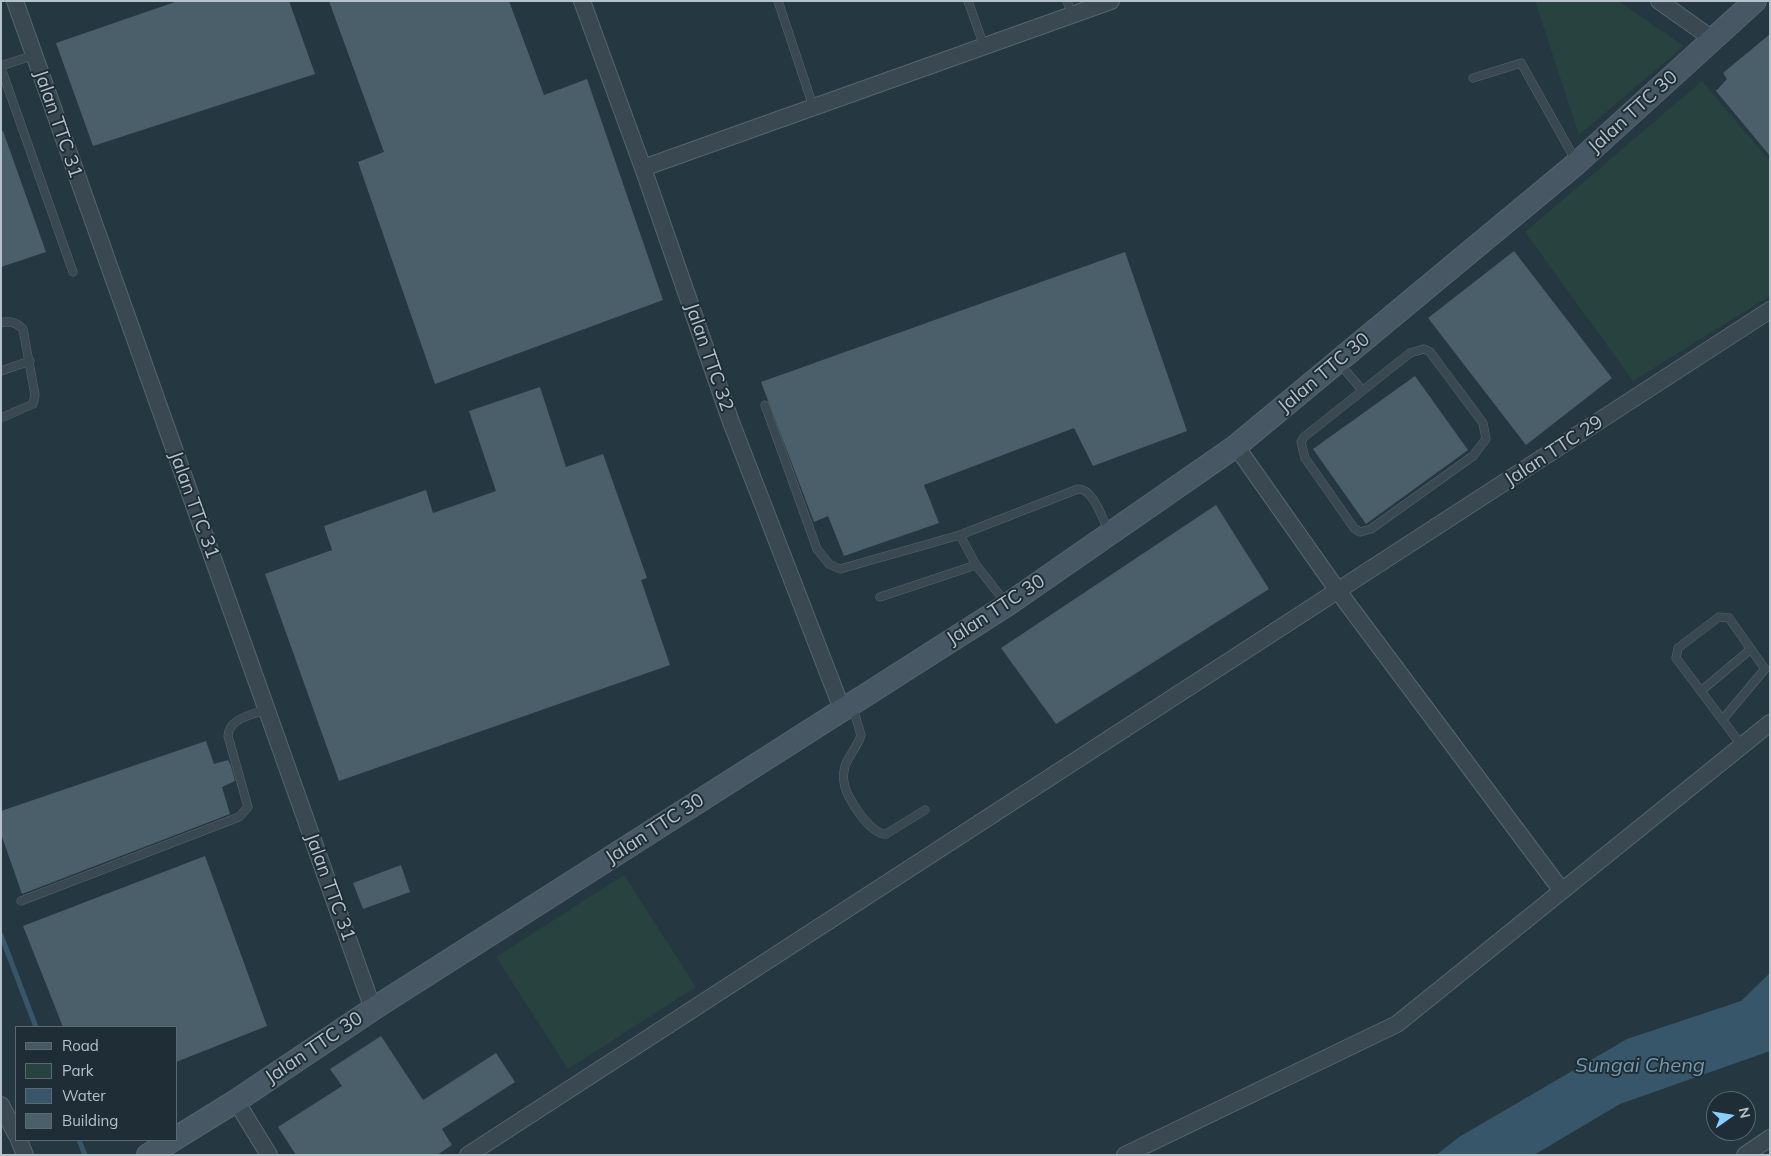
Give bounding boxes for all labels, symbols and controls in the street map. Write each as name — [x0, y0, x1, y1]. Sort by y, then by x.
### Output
street label: Jalan TTC 30 — [1583, 66, 1683, 158]
street label: Jalan TTC 31 — [29, 67, 87, 181]
street label: Jalan TTC 32 — [680, 300, 738, 414]
street label: Jalan TTC 30 — [1273, 328, 1375, 418]
street label: Jalan TTC 29 — [1501, 411, 1607, 491]
street label: Jalan TTC 31 — [164, 448, 224, 562]
street label: Jalan TTC 30 — [943, 570, 1049, 650]
street label: Jalan TTC 30 — [602, 789, 708, 869]
street label: Jalan TTC 31 — [300, 830, 360, 944]
street label: Jalan TTC 30 — [261, 1007, 367, 1089]
legend — [15, 1026, 178, 1141]
text: Road — [62, 1036, 99, 1055]
water label: Sungai Cheng — [1575, 1054, 1705, 1078]
text: Park — [62, 1061, 94, 1080]
text: Water — [62, 1086, 106, 1105]
north arrow — [1706, 1091, 1756, 1141]
text: N — [1735, 1106, 1755, 1120]
text: Building — [62, 1111, 118, 1130]

